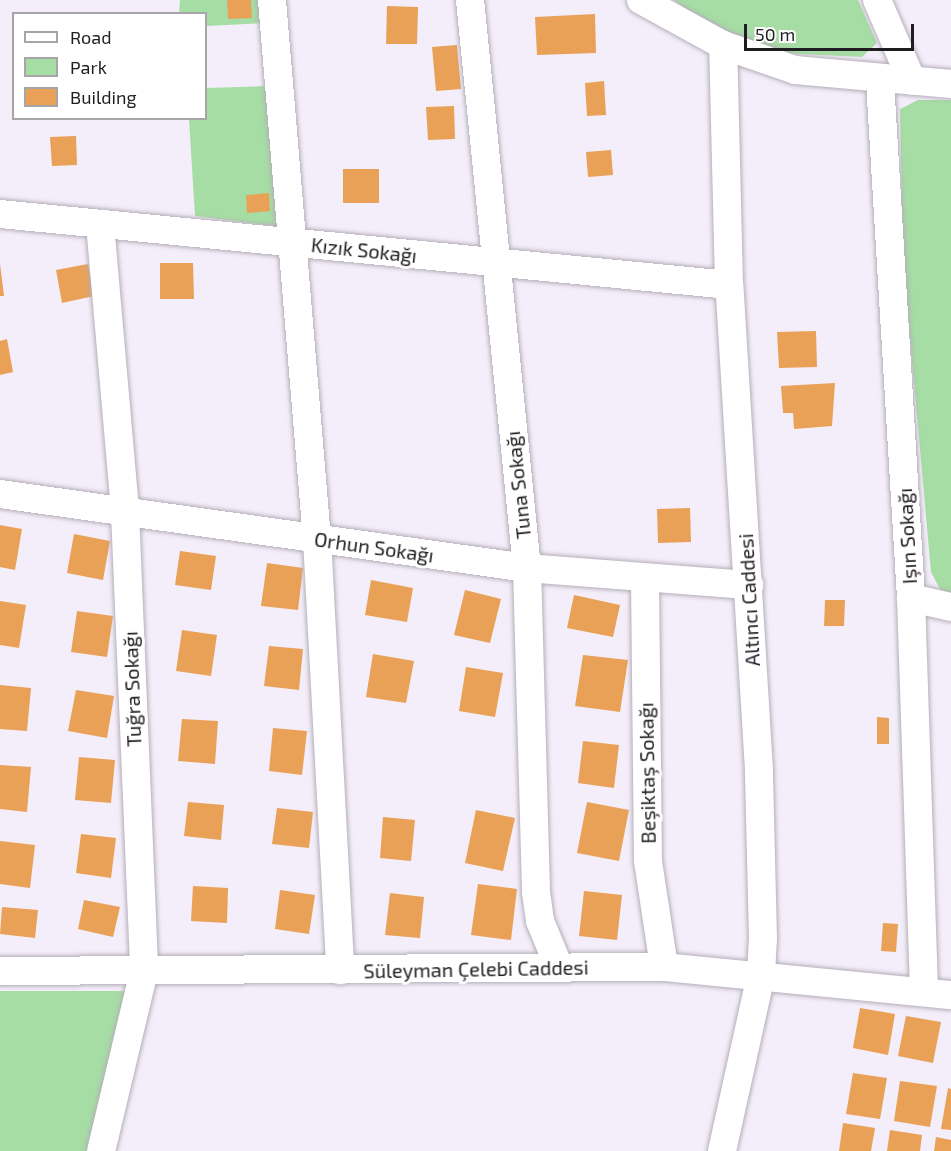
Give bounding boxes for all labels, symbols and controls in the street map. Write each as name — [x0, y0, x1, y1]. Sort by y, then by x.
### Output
legend — [12, 12, 207, 120]
scale bar — [747, 12, 916, 50]
text: 50 m — [755, 23, 795, 45]
text: Road — [70, 26, 111, 48]
text: Park — [70, 56, 107, 78]
text: Building — [70, 86, 137, 108]
street label: Kızık Sokağı — [310, 232, 418, 268]
street label: Tuna Sokağı — [500, 430, 536, 540]
street label: Işın Sokağı — [892, 487, 922, 585]
street label: Orhun Sokağı — [313, 527, 435, 567]
street label: Altıncı Caddesi — [734, 533, 764, 667]
street label: Tuğra Sokağı — [118, 631, 146, 747]
street label: Beşiktaş Sokağı — [634, 702, 660, 844]
street label: Süleyman Çelebi Caddesi — [363, 955, 589, 983]

